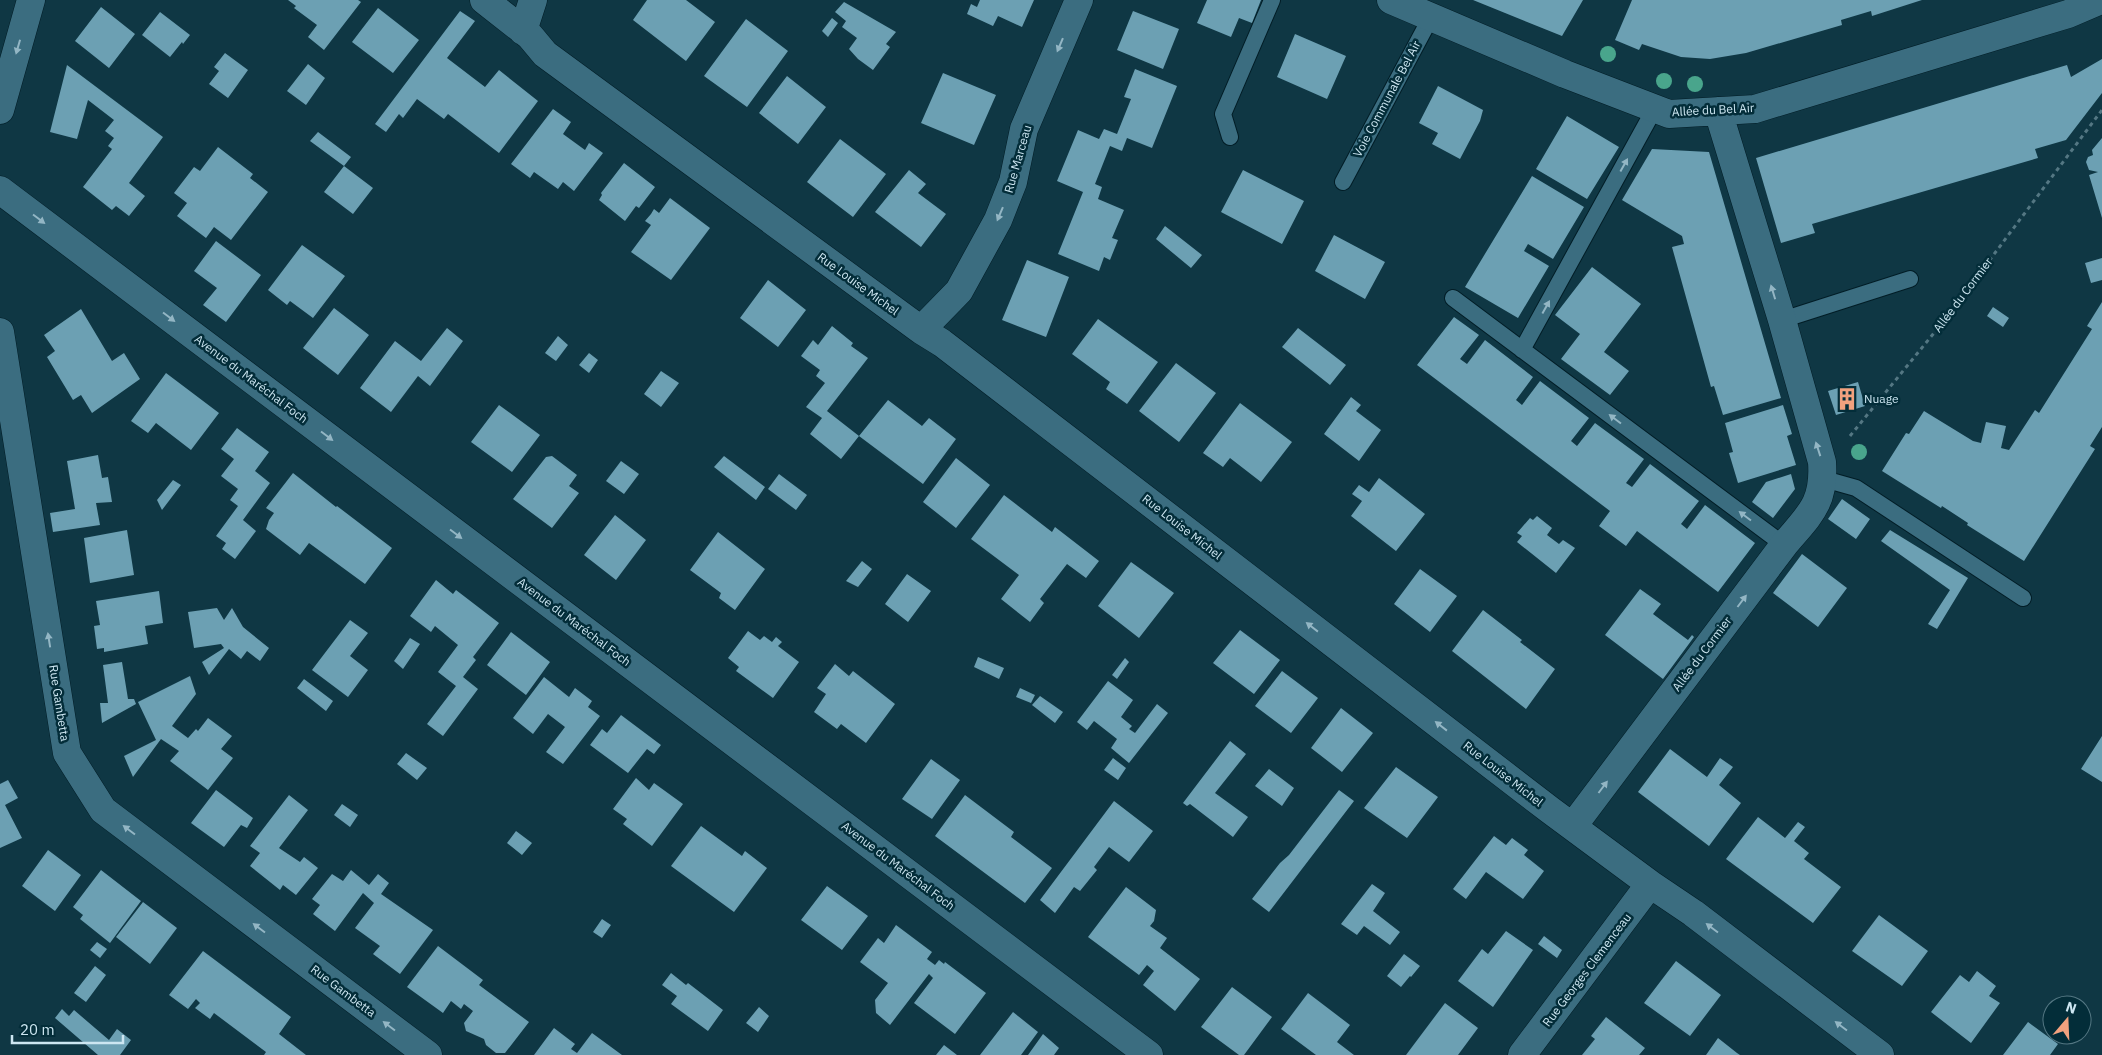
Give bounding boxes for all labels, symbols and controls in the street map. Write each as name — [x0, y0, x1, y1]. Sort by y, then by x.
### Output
one-way arrow — [1056, 38, 1064, 52]
street label: Voie Communale Bel Air — [1350, 38, 1424, 159]
one-way arrow — [13, 39, 21, 54]
street label: Allée du Bel Air — [1671, 100, 1755, 119]
street label: Rue Marceau — [1001, 123, 1034, 195]
one-way arrow — [1620, 157, 1628, 172]
one-way arrow — [996, 207, 1004, 221]
one-way arrow — [32, 214, 46, 224]
street label: Rue Louise Michel — [815, 249, 902, 318]
street label: Allée du Cormier — [1930, 254, 1996, 335]
one-way arrow — [1769, 285, 1777, 300]
one-way arrow — [1541, 301, 1550, 314]
one-way arrow — [162, 312, 176, 322]
street label: Avenue du Maréchal Foch — [192, 331, 311, 426]
building icon: Nuage — [1834, 386, 1860, 412]
place label: Nuage — [1864, 391, 1899, 406]
one-way arrow — [1608, 414, 1622, 424]
one-way arrow — [320, 431, 334, 441]
one-way arrow — [1814, 441, 1821, 456]
street label: Rue Louise Michel — [1139, 491, 1225, 562]
one-way arrow — [1738, 511, 1752, 521]
one-way arrow — [449, 528, 462, 539]
street label: Avenue du Maréchal Foch — [515, 574, 634, 669]
one-way arrow — [1737, 594, 1747, 608]
street label: Allée du Cormier — [1669, 613, 1735, 694]
one-way arrow — [1305, 622, 1319, 632]
one-way arrow — [44, 632, 52, 648]
street label: Rue Gambetta — [46, 664, 73, 743]
one-way arrow — [1434, 721, 1448, 731]
street label: Rue Louise Michel — [1460, 738, 1546, 809]
one-way arrow — [1597, 781, 1608, 794]
street label: Avenue du Maréchal Foch — [839, 818, 958, 913]
one-way arrow — [122, 825, 136, 835]
street label: Rue Georges Clemenceau — [1539, 910, 1634, 1029]
one-way arrow — [1706, 922, 1719, 933]
one-way arrow — [252, 923, 266, 933]
street label: Rue Gambetta — [308, 961, 379, 1020]
north arrow — [2042, 995, 2092, 1045]
text: N — [2064, 998, 2079, 1018]
scale bar — [12, 1012, 124, 1044]
text: 20 m — [20, 1020, 55, 1039]
one-way arrow — [383, 1020, 396, 1031]
one-way arrow — [1835, 1020, 1848, 1031]

